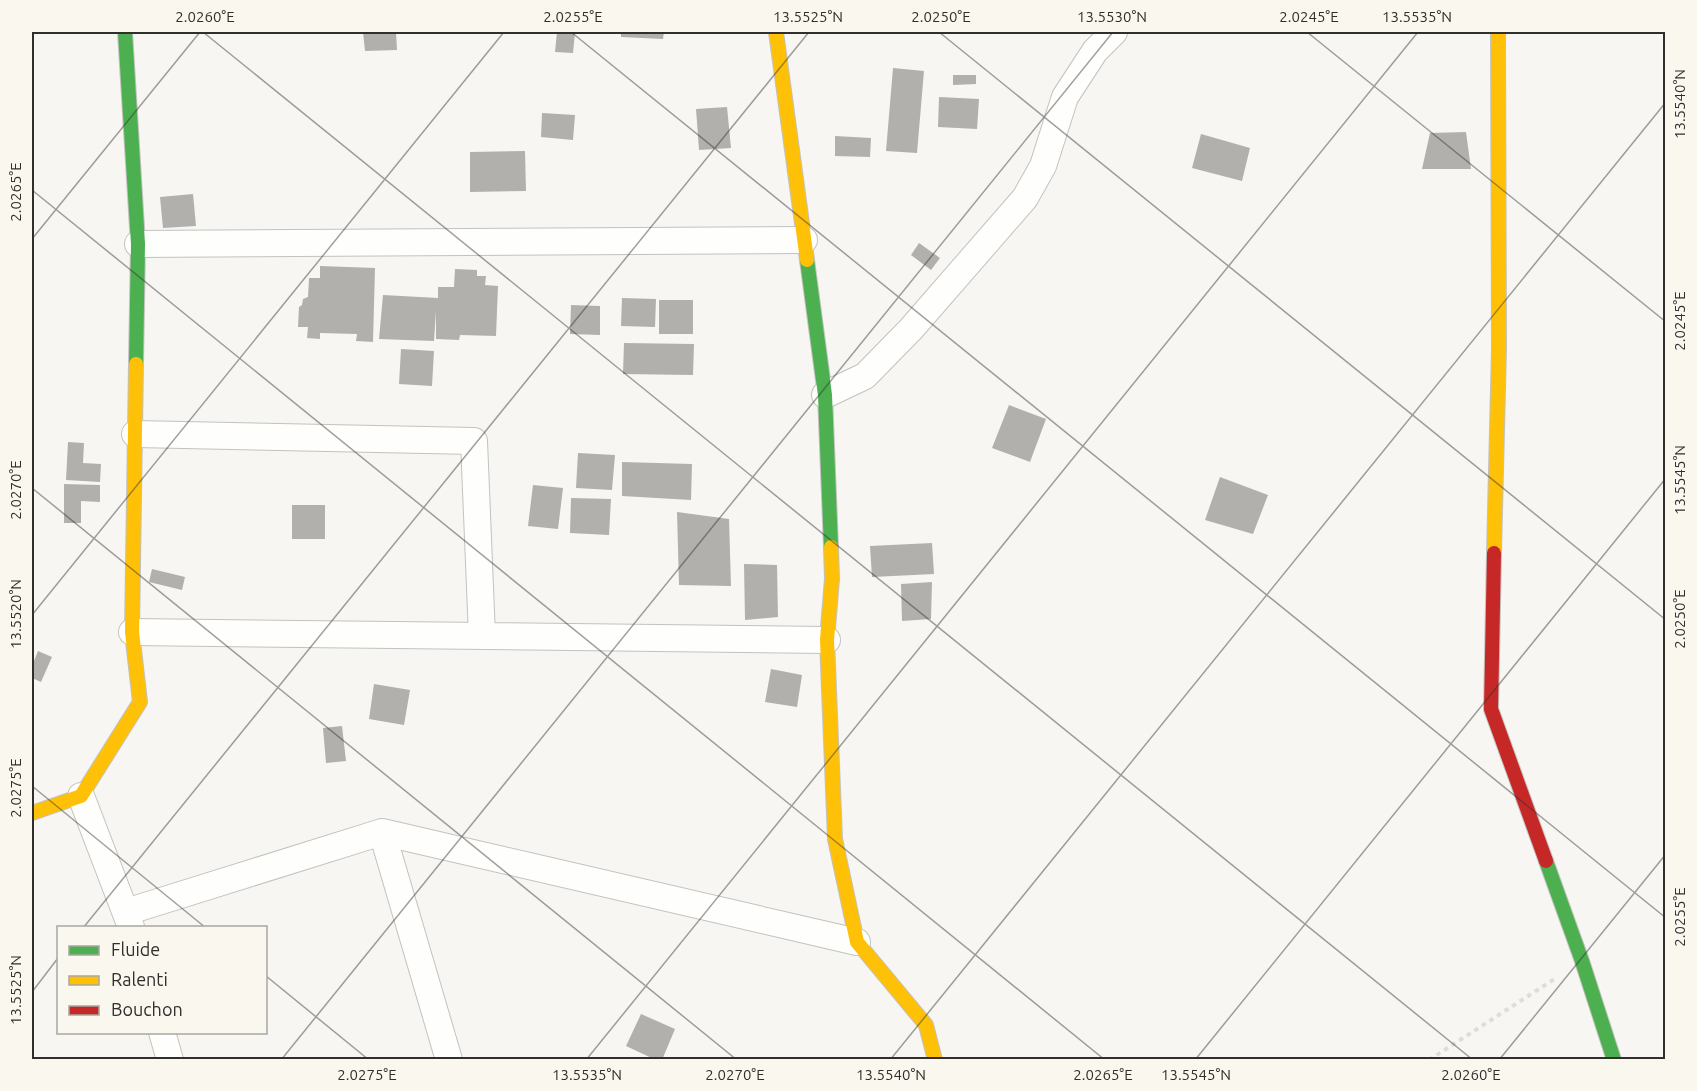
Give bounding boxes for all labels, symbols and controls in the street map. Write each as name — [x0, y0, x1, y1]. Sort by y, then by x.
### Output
text: 2.0260°E — [175, 8, 235, 25]
text: 2.0255°E — [543, 8, 603, 25]
text: 13.5525°N — [773, 8, 843, 25]
text: 2.0250°E — [911, 8, 971, 25]
text: 13.5530°N — [1077, 8, 1147, 25]
text: 2.0245°E — [1279, 8, 1339, 25]
text: 13.5535°N — [1382, 8, 1452, 25]
text: 13.5540°N — [1671, 69, 1688, 139]
text: 2.0265°E — [7, 162, 24, 222]
text: 2.0245°E — [1671, 291, 1688, 351]
text: 13.5545°N — [1671, 445, 1688, 515]
text: 2.0270°E — [7, 460, 24, 520]
text: 13.5520°N — [7, 579, 24, 649]
text: 2.0250°E — [1671, 589, 1688, 649]
text: 2.0275°E — [7, 758, 24, 818]
text: 2.0255°E — [1671, 887, 1688, 947]
legend — [57, 926, 267, 1034]
text: Fluide — [111, 939, 160, 959]
text: 13.5525°N — [7, 955, 24, 1025]
text: Ralenti — [111, 969, 168, 989]
text: Bouchon — [111, 999, 183, 1019]
text: 2.0275°E — [337, 1066, 397, 1083]
text: 13.5535°N — [552, 1066, 622, 1083]
text: 2.0270°E — [705, 1066, 765, 1083]
text: 13.5540°N — [856, 1066, 926, 1083]
text: 2.0265°E — [1073, 1066, 1133, 1083]
text: 13.5545°N — [1161, 1066, 1231, 1083]
text: 2.0260°E — [1441, 1066, 1501, 1083]

